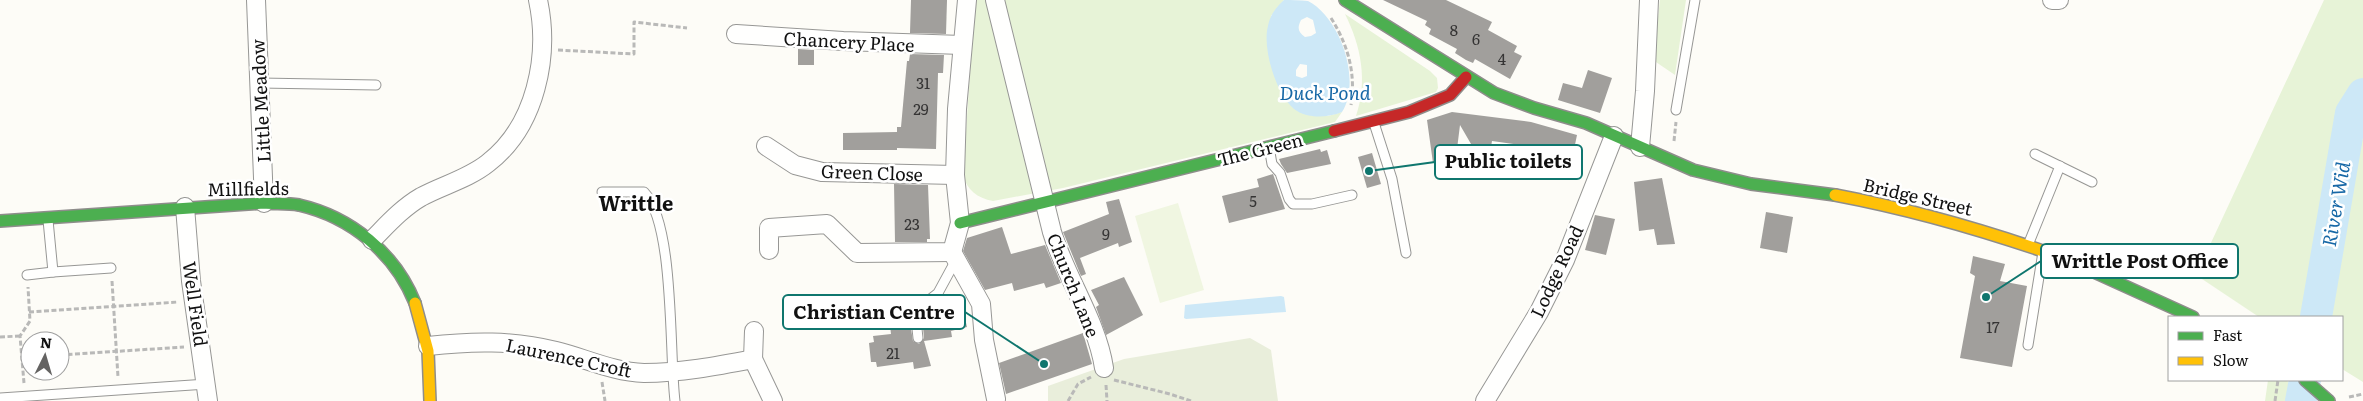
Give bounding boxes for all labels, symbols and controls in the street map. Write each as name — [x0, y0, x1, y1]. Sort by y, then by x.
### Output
house number: 8 — [1450, 18, 1458, 41]
street label: Chancery Place — [783, 24, 915, 58]
house number: 6 — [1472, 27, 1480, 50]
street label: Little Meadow — [243, 38, 277, 163]
house number: 4 — [1498, 47, 1506, 70]
house number: 31 — [916, 71, 930, 94]
water label: Duck Pond — [1279, 78, 1371, 106]
house number: 29 — [913, 97, 929, 120]
street label: The Green — [1214, 125, 1306, 173]
callout: Public toilets — [1435, 145, 1582, 179]
text: Public toilets — [1445, 146, 1571, 174]
street label: Green Close — [821, 157, 923, 187]
water label: River Wid — [2314, 159, 2356, 249]
street label: Bridge Street — [1861, 170, 1976, 222]
street label: Millfields — [207, 174, 289, 202]
district label: Writtle — [599, 187, 673, 217]
house number: 5 — [1249, 189, 1257, 212]
house number: 23 — [904, 212, 920, 235]
street label: Lodge Road — [1523, 220, 1589, 322]
house number: 9 — [1102, 222, 1110, 245]
street label: Church Lane — [1041, 229, 1107, 341]
callout: Writtle Post Office — [2041, 244, 2238, 278]
text: Writtle Post Office — [2051, 246, 2229, 274]
street label: Well Field — [177, 260, 215, 348]
callout: Christian Centre — [783, 295, 965, 329]
text: Christian Centre — [793, 297, 955, 325]
house number: 17 — [1986, 315, 2000, 338]
legend — [2168, 316, 2343, 381]
text: Fast — [2213, 323, 2242, 346]
street label: Laurence Croft — [504, 330, 635, 384]
north arrow — [20, 331, 70, 381]
text: N — [39, 332, 53, 353]
house number: 21 — [886, 341, 900, 364]
text: Slow — [2213, 348, 2248, 371]

